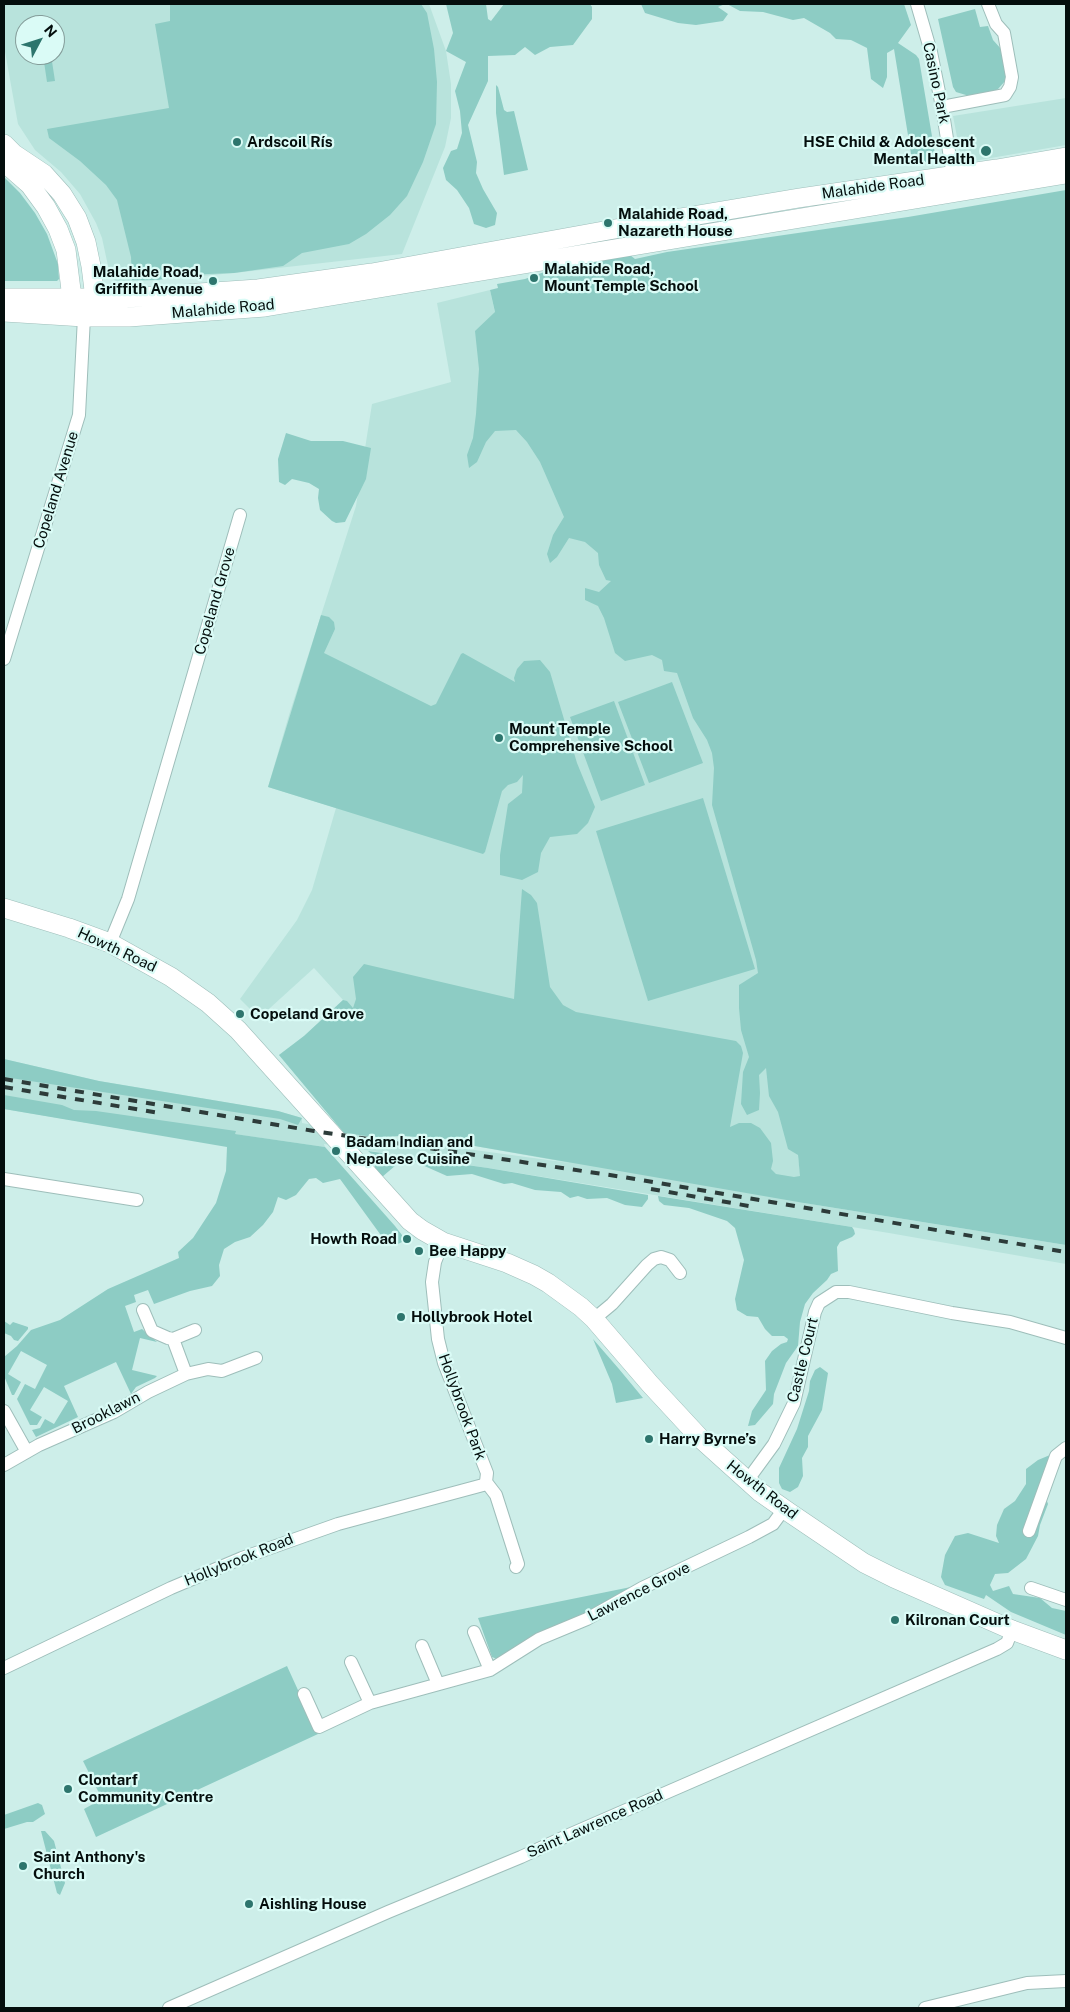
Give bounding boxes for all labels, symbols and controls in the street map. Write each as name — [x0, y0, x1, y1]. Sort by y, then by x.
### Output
north arrow — [15, 15, 65, 65]
text: N — [41, 22, 60, 40]
street label: Casino Park — [919, 41, 953, 125]
place label: Ardscoil Rís — [247, 133, 333, 151]
place label: HSE Child & Adolescent Mental Health — [803, 133, 975, 168]
marker: Ardscoil Rís — [231, 136, 243, 148]
marker: HSE Child & Adolescent Mental Health — [979, 144, 993, 158]
street label: Malahide Road — [821, 171, 925, 203]
place label: Malahide Road, Nazareth House — [618, 205, 733, 240]
marker: Malahide Road, Nazareth House — [602, 217, 614, 229]
place label: Malahide Road, Mount Temple School — [544, 260, 699, 295]
place label: Malahide Road, Griffith Avenue — [93, 263, 203, 298]
marker: Malahide Road, Mount Temple School — [528, 272, 540, 284]
marker: Malahide Road, Griffith Avenue — [207, 275, 219, 287]
street label: Malahide Road — [171, 296, 275, 322]
street label: Copeland Avenue — [30, 429, 82, 551]
street label: Copeland Grove — [191, 545, 239, 657]
place label: Mount Temple Comprehensive School — [509, 720, 673, 755]
marker: Mount Temple Comprehensive School — [493, 732, 505, 744]
street label: Howth Road — [75, 924, 159, 976]
place label: Copeland Grove — [250, 1005, 364, 1023]
marker: Copeland Grove — [234, 1008, 246, 1020]
place label: Badam Indian and Nepalese Cuisine — [346, 1133, 473, 1168]
marker: Badam Indian and Nepalese Cuisine — [330, 1145, 342, 1157]
place label: Howth Road — [310, 1230, 397, 1248]
marker: Howth Road — [401, 1233, 413, 1245]
place label: Bee Happy — [429, 1242, 507, 1260]
marker: Bee Happy — [413, 1245, 425, 1257]
place label: Hollybrook Hotel — [411, 1308, 533, 1326]
marker: Hollybrook Hotel — [395, 1311, 407, 1323]
street label: Castle Court — [784, 1316, 822, 1404]
street label: Hollybrook Park — [434, 1351, 490, 1463]
street label: Brooklawn — [69, 1388, 143, 1438]
place label: Harry Byrne’s — [659, 1430, 756, 1448]
marker: Harry Byrne’s — [643, 1433, 655, 1445]
street label: Howth Road — [723, 1457, 801, 1523]
street label: Hollybrook Road — [182, 1530, 296, 1590]
street label: Lawrence Grove — [585, 1558, 693, 1626]
place label: Kilronan Court — [905, 1611, 1010, 1629]
marker: Kilronan Court — [889, 1614, 901, 1626]
place label: Clontarf Community Centre — [78, 1771, 213, 1806]
marker: Clontarf Community Centre — [62, 1783, 74, 1795]
street label: Saint Lawrence Road — [524, 1786, 666, 1862]
place label: Saint Anthony's Church — [33, 1848, 145, 1883]
marker: Saint Anthony's Church — [17, 1860, 29, 1872]
place label: Aishling House — [259, 1895, 367, 1913]
marker: Aishling House — [243, 1898, 255, 1910]

